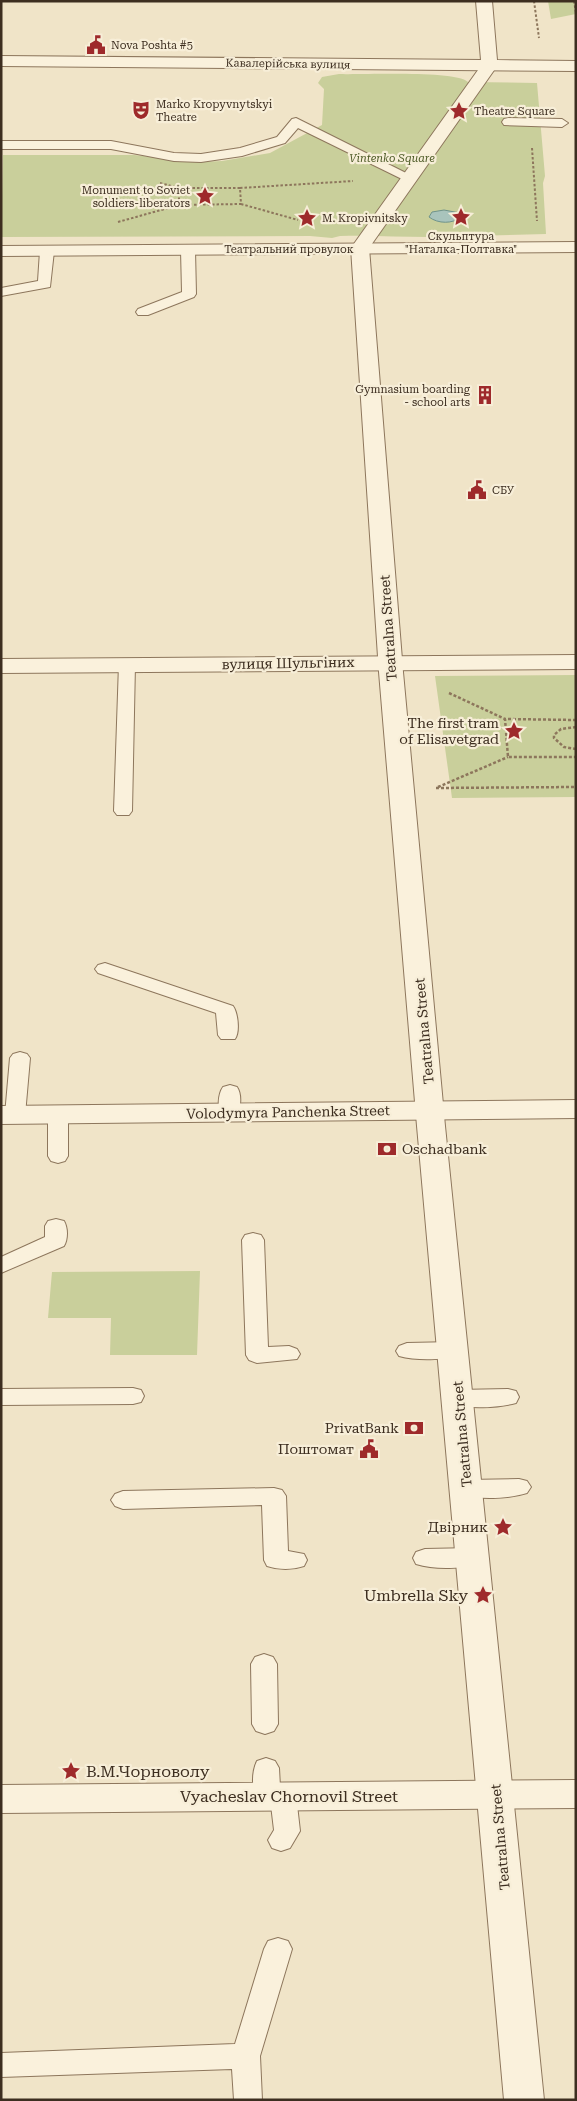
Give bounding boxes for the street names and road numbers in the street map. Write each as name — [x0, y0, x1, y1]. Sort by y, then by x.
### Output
street label: Кавалерійська вулиця — [226, 56, 350, 72]
street label: Театральний провулок — [224, 243, 354, 256]
street label: Teatralna Street — [376, 574, 400, 682]
street label: вулиця Шульгіних — [221, 654, 355, 672]
street label: Teatralna Street — [411, 977, 437, 1085]
street label: Volodymyra Panchenka Street — [186, 1102, 390, 1122]
street label: Teatralna Street — [449, 1380, 475, 1488]
street label: Teatralna Street — [487, 1783, 513, 1891]
street label: Vyacheslav Chornovil Street — [180, 1787, 398, 1806]

